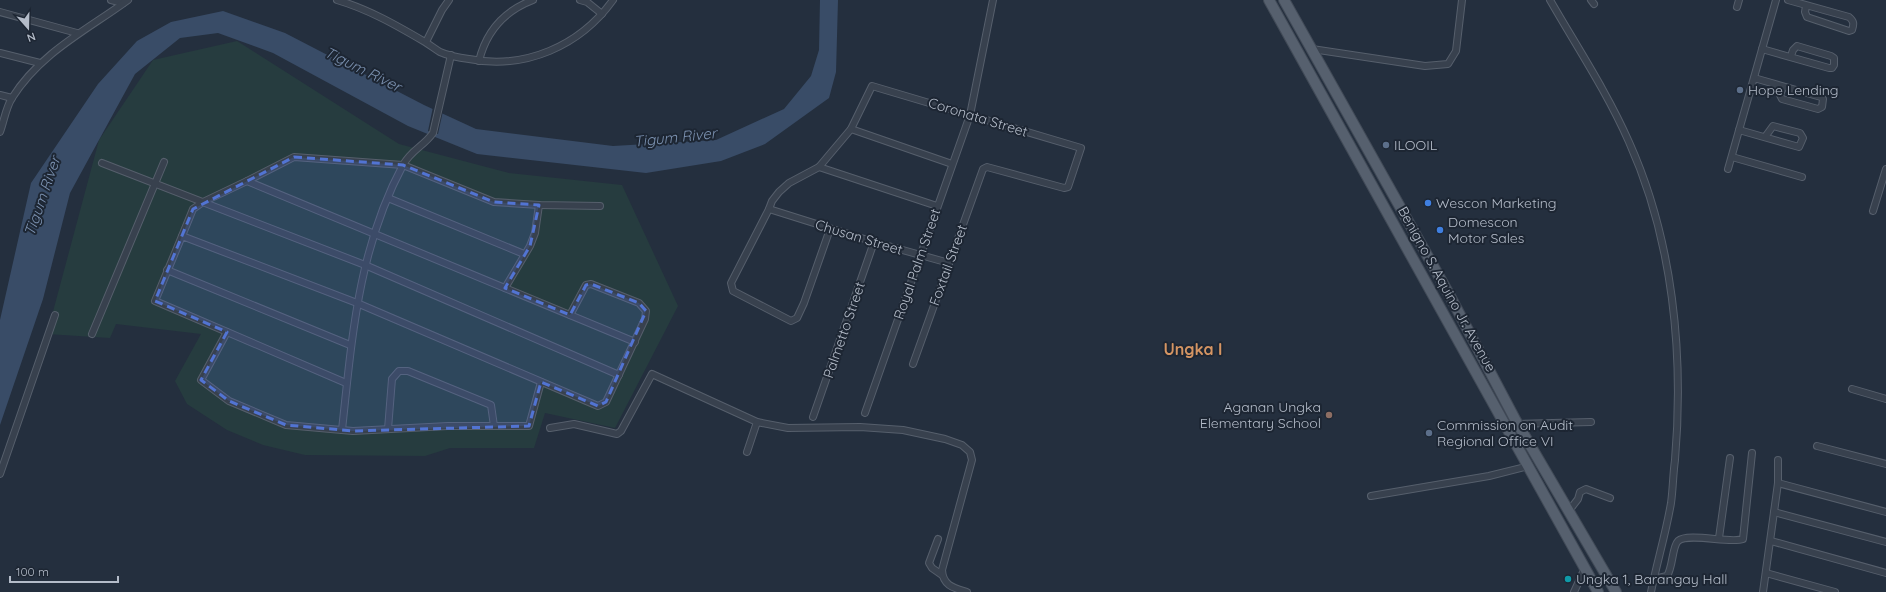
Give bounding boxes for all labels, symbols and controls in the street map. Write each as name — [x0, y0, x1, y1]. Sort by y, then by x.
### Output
north arrow — [8, 8, 48, 48]
text: N — [25, 29, 38, 45]
water label: Tigum River — [321, 42, 407, 97]
place label: Hope Lending — [1748, 81, 1839, 99]
marker: Hope Lending — [1735, 85, 1745, 95]
street label: Coronata Street — [926, 93, 1030, 141]
water label: Tigum River — [633, 123, 720, 151]
place label: ILOOIL — [1394, 136, 1438, 154]
marker: ILOOIL — [1381, 140, 1391, 150]
water label: Tigum River — [19, 151, 65, 238]
place label: Wescon Marketing — [1436, 194, 1557, 212]
marker: Wescon Marketing — [1423, 198, 1433, 208]
street label: Benigno S. Aquino Jr. Avenue — [1394, 203, 1500, 375]
street label: Royal Palm Street — [890, 206, 944, 322]
place label: Domescon Motor Sales — [1448, 213, 1524, 247]
street label: Chusan Street — [813, 215, 905, 259]
street label: Foxtail Street — [925, 222, 971, 308]
marker: Domescon Motor Sales — [1435, 225, 1445, 235]
street label: Palmetto Street — [819, 279, 869, 381]
district label: Ungka I — [1164, 339, 1223, 359]
place label: Aganan Ungka Elementary School — [1200, 398, 1321, 432]
marker: Aganan Ungka Elementary School — [1324, 410, 1334, 420]
place label: Commission on Audit Regional Office VI — [1437, 416, 1573, 450]
marker: Commission on Audit Regional Office VI — [1424, 428, 1434, 438]
scale bar — [10, 558, 118, 584]
text: 100 m — [16, 564, 49, 579]
place label: Ungka 1, Barangay Hall — [1576, 570, 1728, 588]
marker: Ungka 1, Barangay Hall — [1563, 574, 1573, 584]

